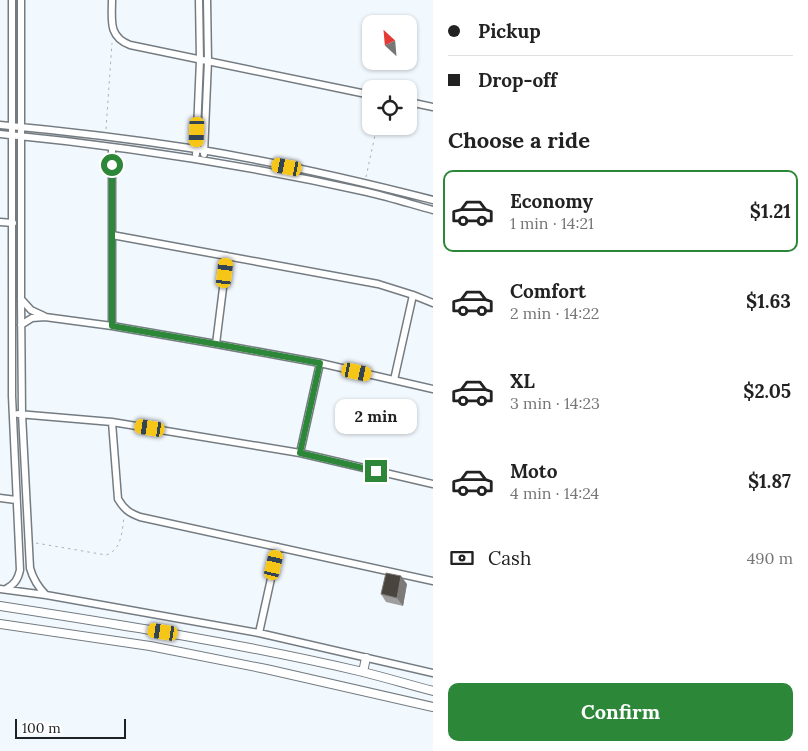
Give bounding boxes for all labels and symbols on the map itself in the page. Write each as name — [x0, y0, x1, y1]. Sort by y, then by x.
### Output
north arrow — [362, 15, 418, 70]
car — [188, 117, 205, 147]
route start — [101, 154, 123, 176]
car — [270, 157, 303, 177]
car — [215, 257, 234, 289]
car — [340, 362, 373, 382]
callout: 2 min — [335, 398, 417, 434]
car — [134, 418, 165, 438]
route end — [365, 460, 387, 482]
car — [263, 549, 284, 581]
car — [147, 622, 178, 642]
scale bar — [15, 716, 126, 739]

